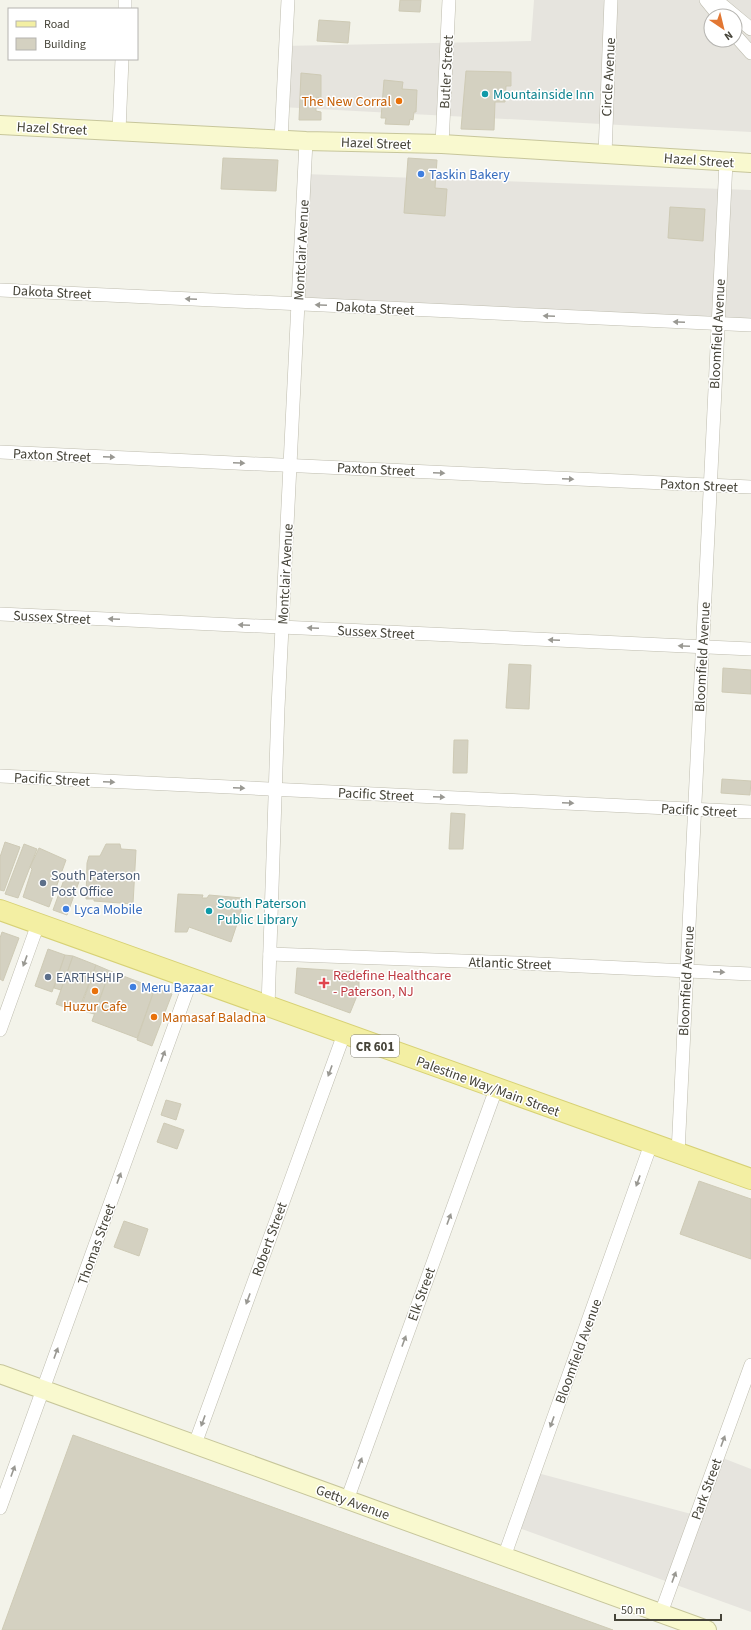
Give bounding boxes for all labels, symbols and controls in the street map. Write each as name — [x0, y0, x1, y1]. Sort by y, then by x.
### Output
legend — [8, 8, 138, 60]
north arrow — [703, 8, 743, 48]
text: Road — [44, 16, 70, 33]
text: N — [721, 28, 736, 44]
street label: Butler Street — [435, 34, 459, 109]
text: Building — [44, 36, 86, 53]
street label: Circle Avenue — [597, 37, 621, 117]
place label: Mountainside Inn — [493, 85, 594, 105]
marker: Mountainside Inn — [480, 89, 490, 99]
place label: The New Corral — [302, 92, 391, 112]
marker: The New Corral — [394, 96, 404, 106]
street label: Hazel Street — [16, 117, 88, 141]
street label: Hazel Street — [340, 133, 412, 155]
street label: Hazel Street — [663, 149, 735, 173]
place label: Taskin Bakery — [429, 165, 510, 185]
marker: Taskin Bakery — [416, 169, 426, 179]
street label: Montclair Avenue — [289, 199, 315, 301]
street label: Bloomfield Avenue — [705, 278, 731, 390]
street label: Dakota Street — [12, 281, 92, 305]
one-way arrow — [184, 296, 197, 302]
street label: Dakota Street — [335, 297, 415, 321]
one-way arrow — [315, 302, 327, 309]
one-way arrow — [542, 313, 555, 319]
one-way arrow — [672, 319, 685, 325]
street label: Paxton Street — [12, 444, 92, 468]
one-way arrow — [103, 454, 116, 460]
street label: Paxton Street — [336, 458, 416, 482]
one-way arrow — [233, 459, 245, 466]
one-way arrow — [433, 469, 445, 476]
street label: Paxton Street — [659, 474, 739, 498]
one-way arrow — [562, 476, 574, 483]
street label: Montclair Avenue — [273, 523, 299, 625]
street label: Bloomfield Avenue — [690, 601, 716, 713]
street label: Sussex Street — [13, 606, 92, 630]
one-way arrow — [108, 616, 120, 623]
street label: Sussex Street — [337, 621, 416, 645]
one-way arrow — [237, 622, 250, 628]
one-way arrow — [306, 625, 319, 632]
one-way arrow — [548, 637, 560, 644]
one-way arrow — [678, 643, 690, 650]
street label: Pacific Street — [13, 768, 91, 792]
one-way arrow — [103, 778, 115, 785]
street label: Pacific Street — [337, 783, 415, 807]
one-way arrow — [233, 784, 245, 791]
one-way arrow — [433, 794, 446, 800]
street label: Pacific Street — [660, 799, 738, 823]
one-way arrow — [562, 800, 574, 807]
place label: South Paterson Post Office — [51, 866, 140, 902]
marker: South Paterson Post Office — [38, 878, 48, 888]
place label: South Paterson Public Library — [217, 894, 306, 930]
place label: Lyca Mobile — [74, 900, 142, 920]
marker: Lyca Mobile — [61, 904, 71, 914]
marker: South Paterson Public Library — [204, 906, 214, 916]
street label: Bloomfield Avenue — [674, 925, 700, 1037]
street label: Atlantic Street — [468, 953, 552, 975]
one-way arrow — [21, 955, 27, 967]
place label: Redefine Healthcare - Paterson, NJ — [333, 966, 451, 1002]
place label: EARTHSHIP — [56, 968, 124, 988]
one-way arrow — [713, 969, 725, 976]
marker: EARTHSHIP — [43, 972, 53, 982]
marker: Redefine Healthcare - Paterson, NJ — [318, 977, 330, 989]
place label: Meru Bazaar — [141, 978, 213, 998]
marker: Meru Bazaar — [128, 982, 138, 992]
marker: Huzur Cafe — [90, 986, 100, 996]
place label: Huzur Cafe — [63, 997, 127, 1017]
place label: Mamasaf Baladna — [162, 1008, 266, 1028]
marker: Mamasaf Baladna — [149, 1012, 159, 1022]
road number: CR 601 — [351, 1035, 399, 1057]
one-way arrow — [161, 1049, 167, 1061]
street label: Palestine Way/Main Street — [413, 1052, 562, 1122]
one-way arrow — [327, 1066, 333, 1078]
one-way arrow — [117, 1172, 123, 1184]
one-way arrow — [635, 1175, 641, 1187]
street label: Robert Street — [247, 1199, 293, 1279]
street label: Thomas Street — [73, 1201, 121, 1288]
one-way arrow — [446, 1212, 452, 1224]
street label: Elk Street — [403, 1264, 441, 1324]
one-way arrow — [244, 1293, 250, 1305]
street label: Bloomfield Avenue — [551, 1296, 607, 1407]
one-way arrow — [402, 1334, 408, 1346]
one-way arrow — [54, 1347, 60, 1359]
one-way arrow — [200, 1415, 206, 1427]
one-way arrow — [549, 1416, 555, 1428]
one-way arrow — [721, 1435, 727, 1447]
one-way arrow — [357, 1456, 363, 1468]
street label: Park Street — [687, 1456, 727, 1523]
one-way arrow — [11, 1465, 17, 1477]
street label: Getty Avenue — [313, 1480, 392, 1526]
one-way arrow — [672, 1570, 678, 1582]
scale bar — [615, 1596, 721, 1622]
text: 50 m — [621, 1602, 645, 1619]

